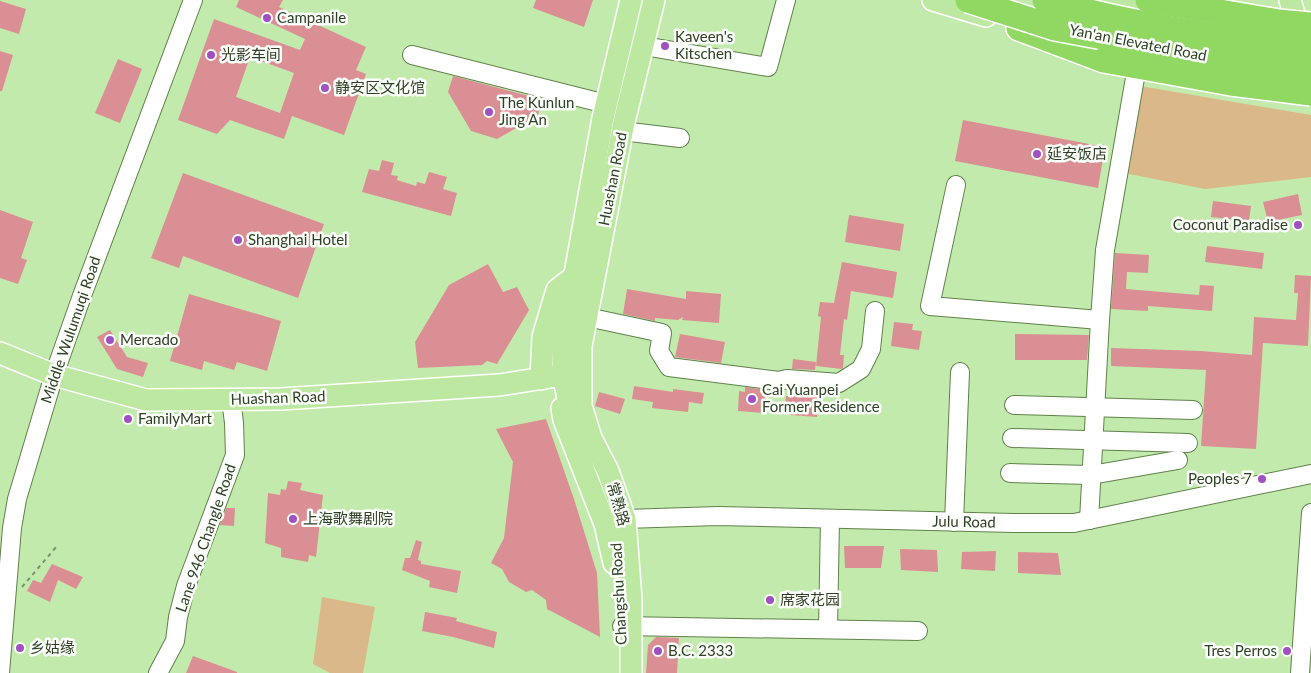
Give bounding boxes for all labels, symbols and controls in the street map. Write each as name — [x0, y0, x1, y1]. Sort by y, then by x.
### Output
place label: Campanile — [277, 8, 346, 26]
marker: Campanile — [261, 12, 273, 24]
street label: Yan'an Elevated Road — [1068, 20, 1208, 64]
place label: Kaveen's Kitschen — [675, 27, 733, 62]
marker: Kaveen's Kitschen — [659, 40, 671, 52]
place label: 光影车间 — [221, 45, 281, 63]
marker: 光影车间 — [205, 49, 217, 61]
place label: 静安区文化馆 — [335, 78, 425, 96]
marker: 静安区文化馆 — [319, 82, 331, 94]
place label: The Kunlun Jing An — [499, 93, 574, 128]
marker: The Kunlun Jing An — [483, 106, 495, 118]
street label: Huashan Road — [594, 130, 630, 227]
place label: 延安饭店 — [1047, 144, 1107, 162]
marker: 延安饭店 — [1031, 148, 1043, 160]
place label: Coconut Paradise — [1173, 215, 1288, 233]
marker: Coconut Paradise — [1292, 219, 1304, 231]
place label: Shanghai Hotel — [248, 230, 348, 248]
marker: Shanghai Hotel — [232, 234, 244, 246]
street label: Middle Wulumuqi Road — [36, 254, 104, 406]
place label: Mercado — [120, 330, 178, 348]
marker: Mercado — [104, 334, 116, 346]
place label: Cai Yuanpei Former Residence — [762, 380, 880, 415]
street label: Huashan Road — [230, 386, 326, 408]
marker: Cai Yuanpei Former Residence — [746, 393, 758, 405]
place label: FamilyMart — [138, 409, 213, 427]
marker: FamilyMart — [122, 413, 134, 425]
street label: Lane 946 Changle Road — [171, 461, 239, 614]
place label: Peoples 7 — [1188, 469, 1252, 487]
marker: Peoples 7 — [1256, 473, 1268, 485]
street label: 常熟路 — [604, 480, 634, 528]
place label: 上海歌舞剧院 — [303, 509, 393, 527]
street label: Julu Road — [932, 511, 996, 531]
marker: 上海歌舞剧院 — [287, 513, 299, 525]
street label: Changshu Road — [606, 542, 630, 646]
place label: 席家花园 — [780, 590, 840, 608]
marker: 席家花园 — [764, 594, 776, 606]
place label: 乡姑缘 — [30, 638, 75, 656]
place label: B.C. 2333 — [668, 641, 733, 659]
place label: Tres Perros — [1204, 641, 1277, 659]
marker: 乡姑缘 — [14, 642, 26, 654]
marker: B.C. 2333 — [652, 645, 664, 657]
marker: Tres Perros — [1281, 645, 1293, 657]

